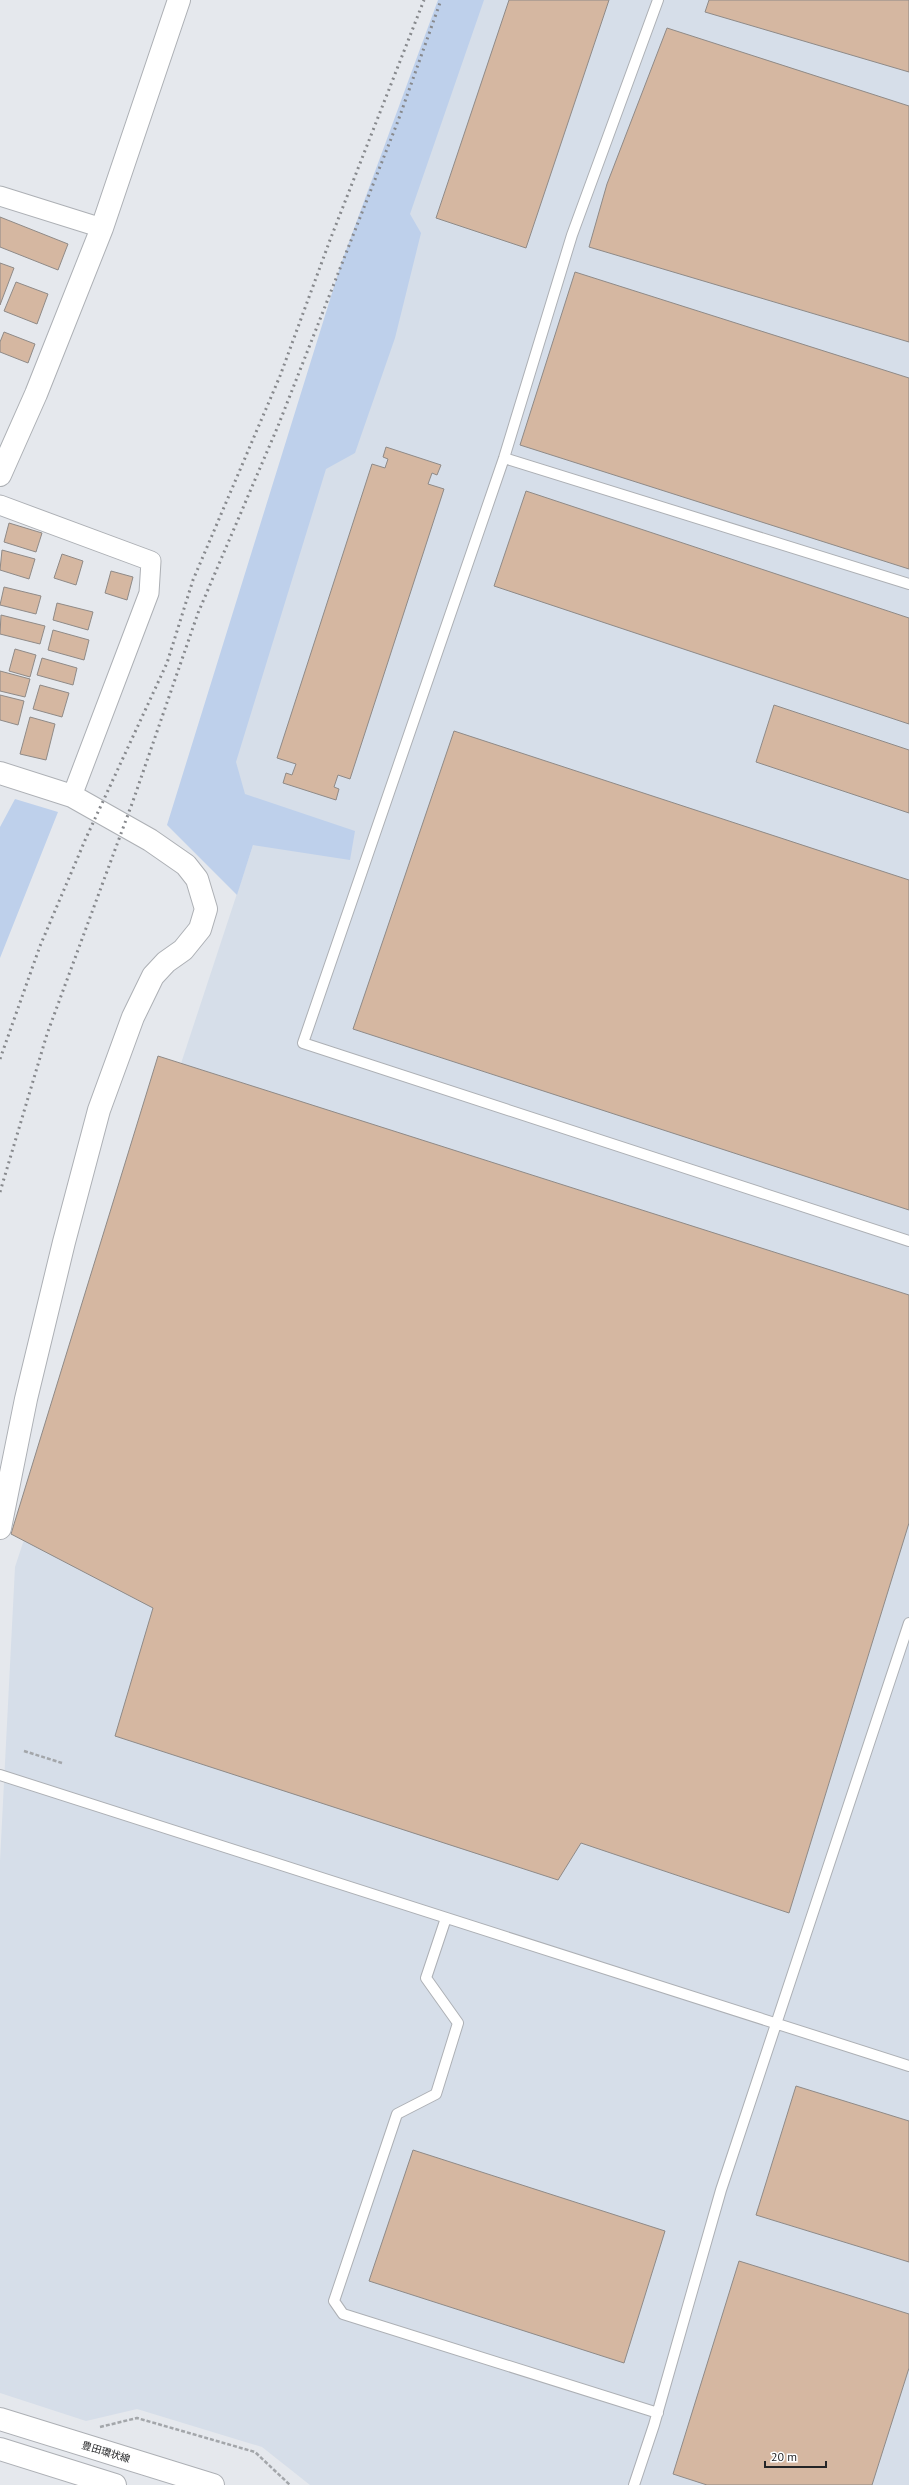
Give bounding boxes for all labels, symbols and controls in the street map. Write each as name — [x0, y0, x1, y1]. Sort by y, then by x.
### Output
street label: 豊田環状線 — [80, 2438, 132, 2466]
scale bar — [765, 2443, 826, 2469]
text: 20 m — [771, 2449, 797, 2464]

